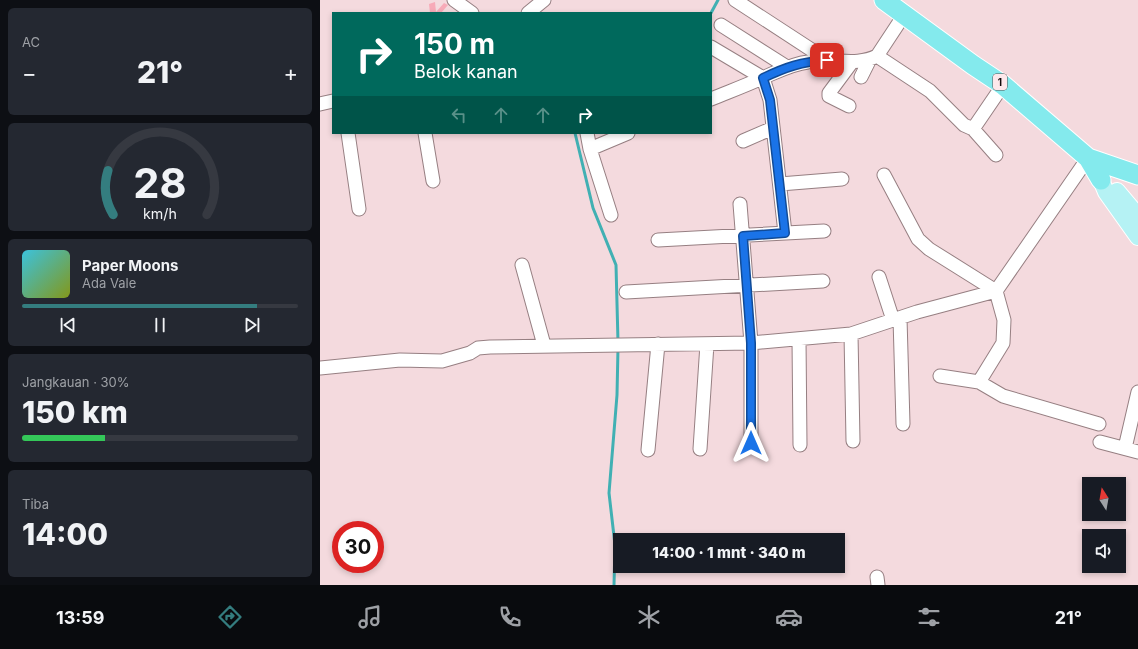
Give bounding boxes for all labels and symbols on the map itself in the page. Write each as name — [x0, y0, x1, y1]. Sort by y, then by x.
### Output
pin — [810, 43, 844, 77]
road number: 1 — [993, 74, 1007, 90]
position arrow — [730, 422, 772, 464]
north arrow — [1082, 477, 1126, 521]
speed limit sign: 30 — [332, 521, 384, 573]

